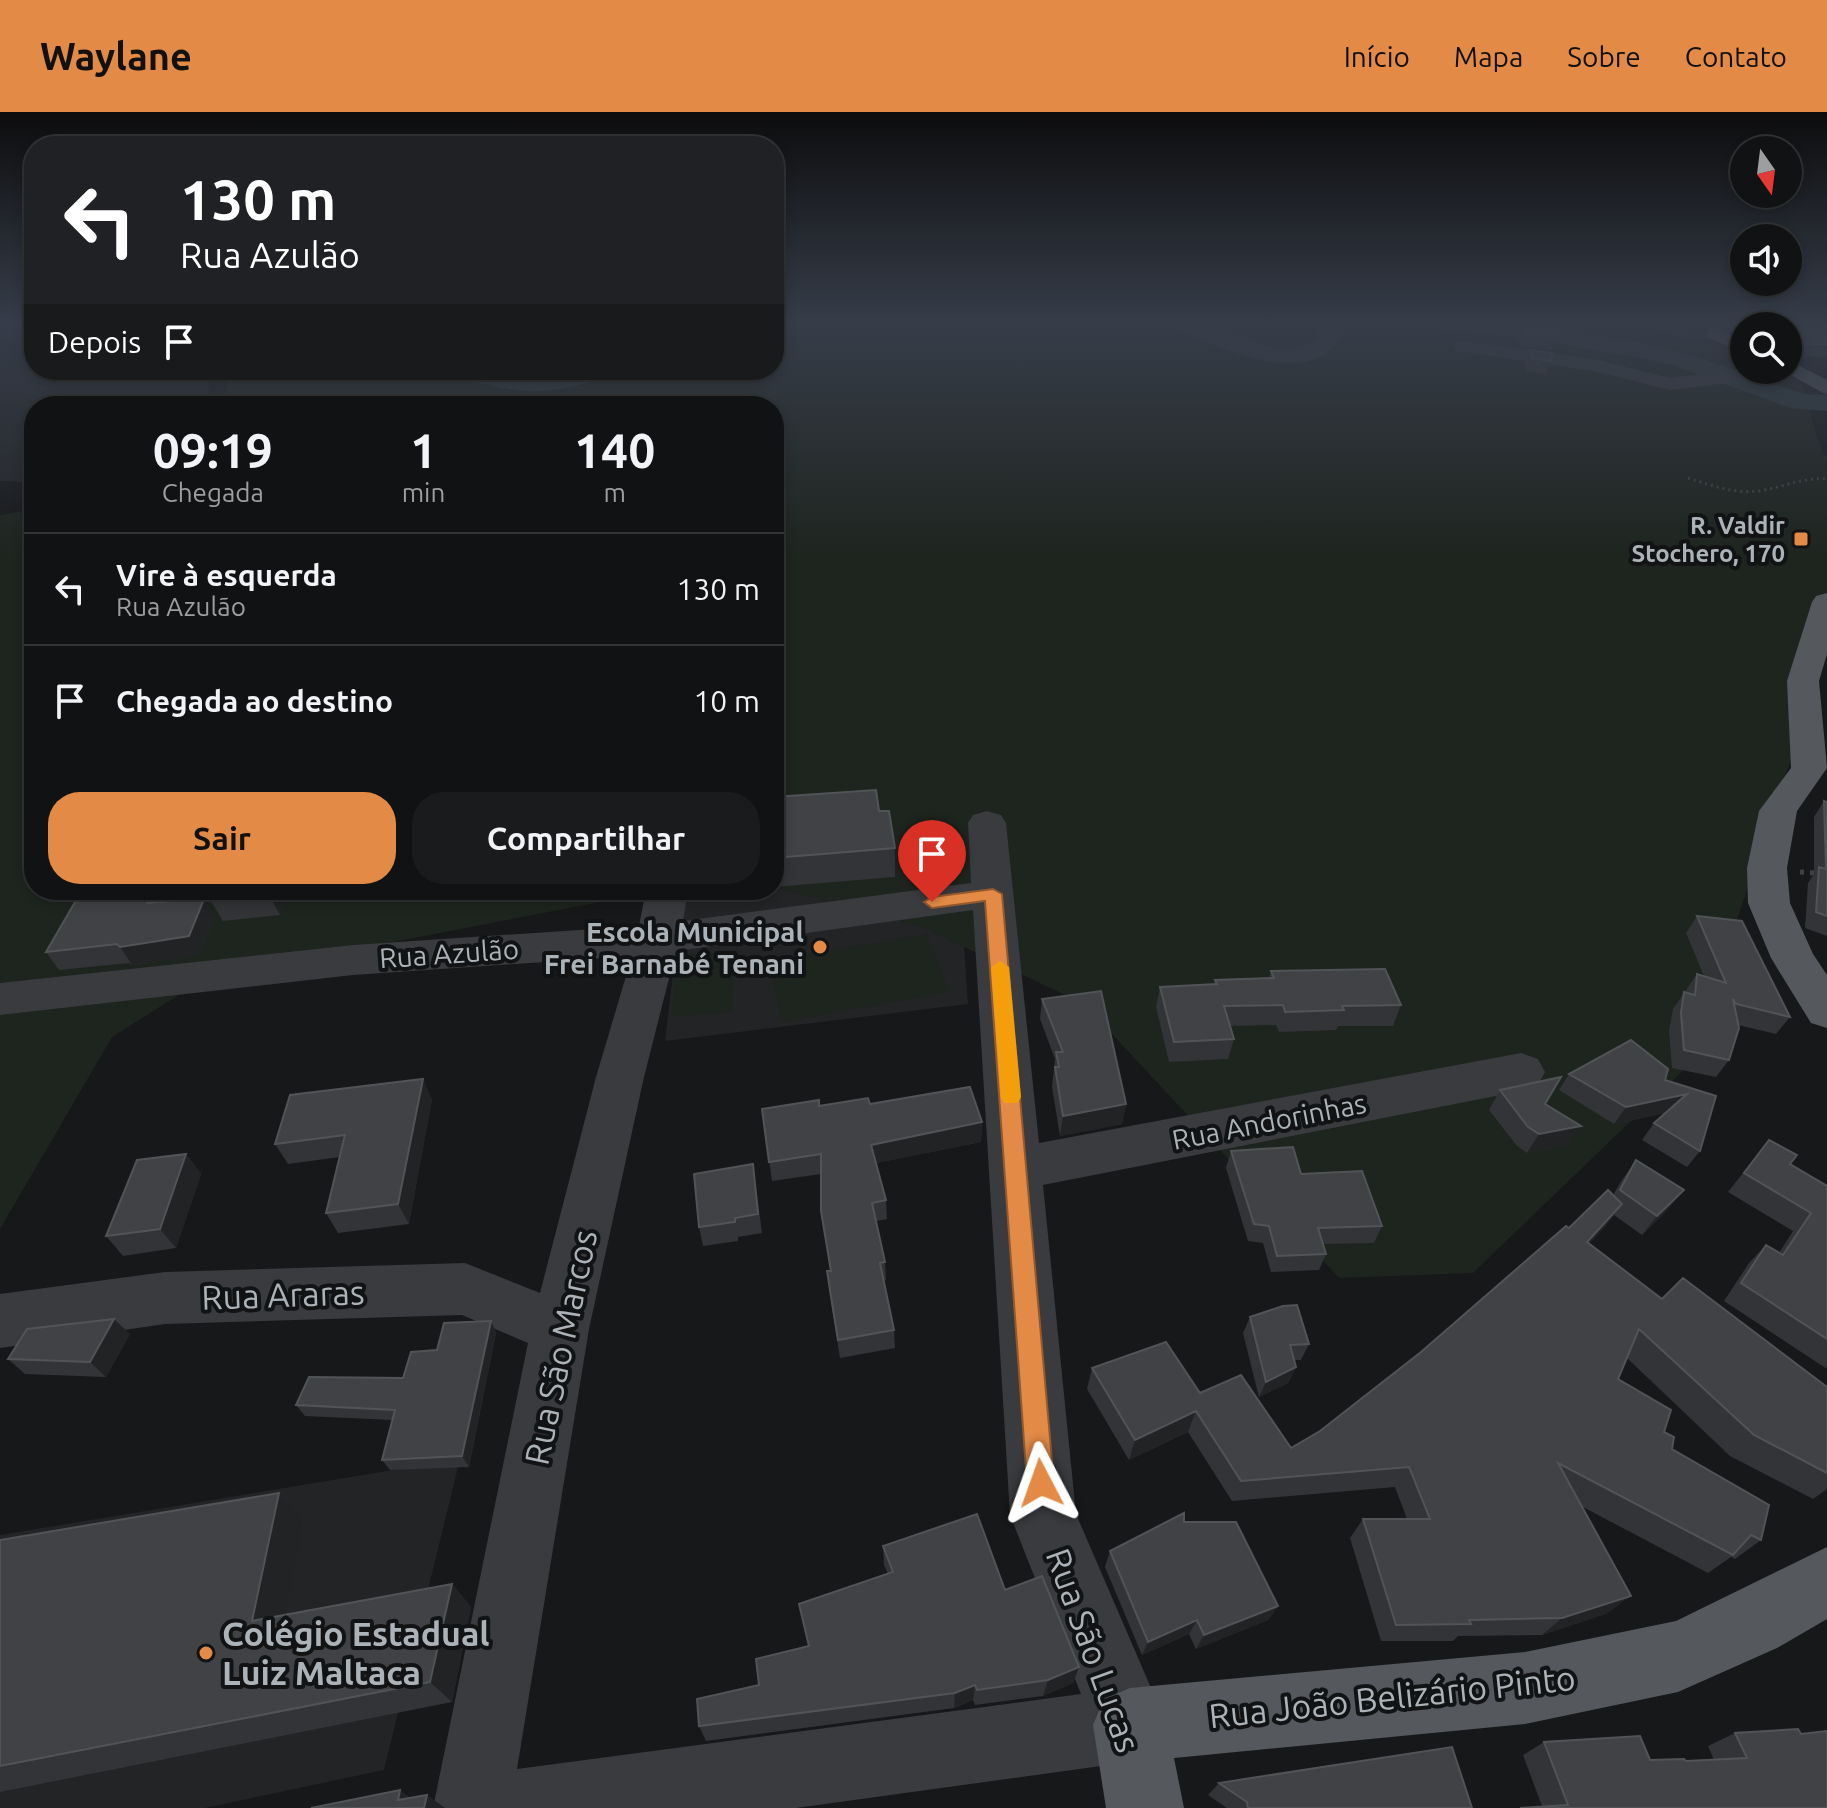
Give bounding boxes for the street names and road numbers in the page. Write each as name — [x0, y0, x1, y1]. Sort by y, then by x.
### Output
street label: Rua Azulão — [378, 933, 520, 973]
street label: Rua Andorinhas — [1169, 1087, 1369, 1155]
street label: Rua São Marcos — [517, 1226, 603, 1468]
street label: Rua Araras — [201, 1272, 365, 1316]
street label: Rua São Lucas — [1040, 1543, 1148, 1757]
street label: Rua João Belizário Pinto — [1207, 1658, 1577, 1734]

